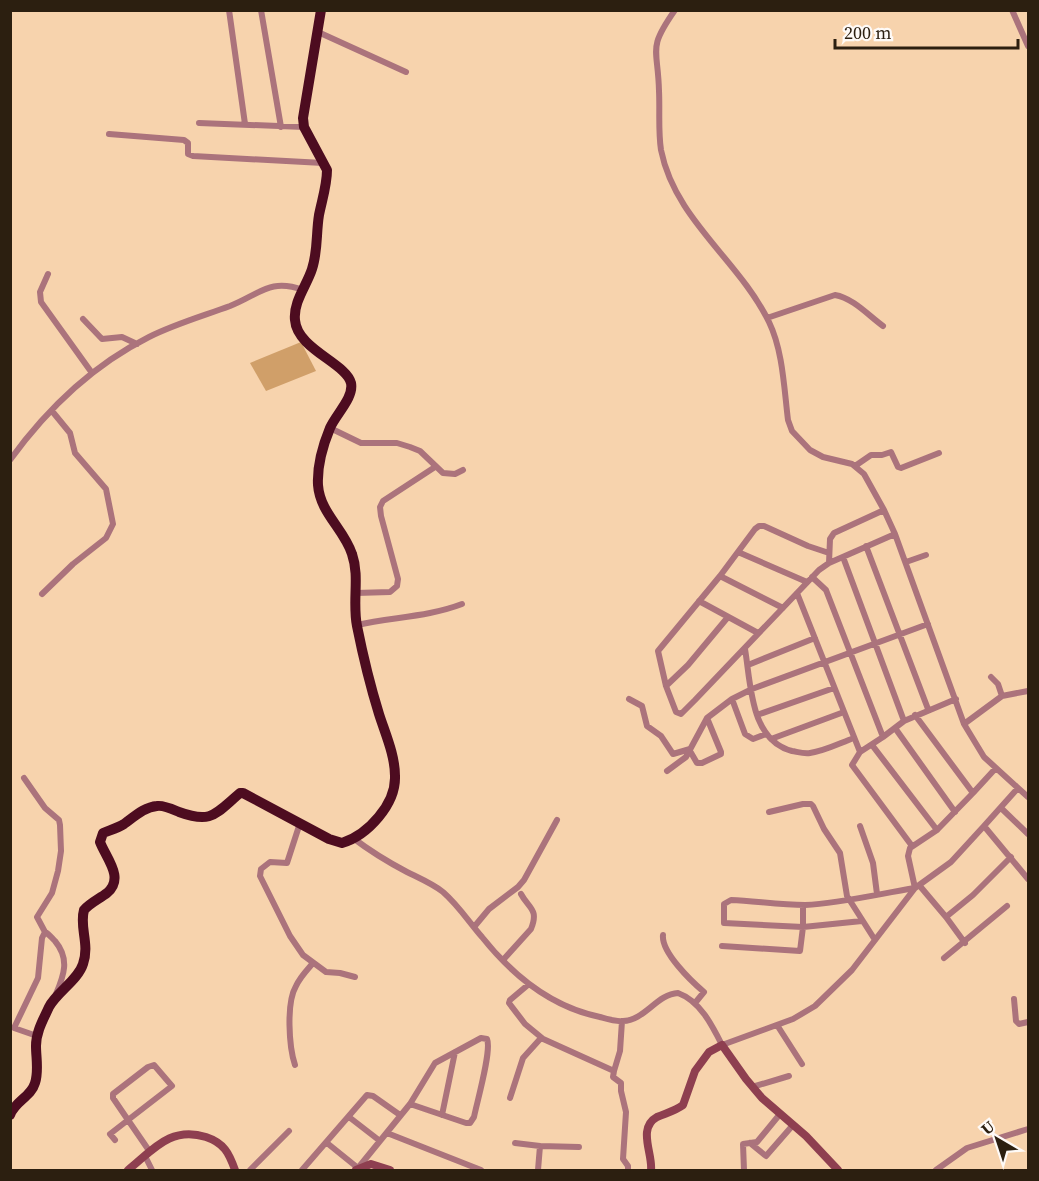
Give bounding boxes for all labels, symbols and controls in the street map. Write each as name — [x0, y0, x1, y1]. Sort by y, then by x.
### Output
scale bar — [835, 12, 1018, 50]
text: 200 m — [844, 20, 891, 45]
north arrow — [967, 1109, 1027, 1169]
text: U — [976, 1115, 999, 1140]

